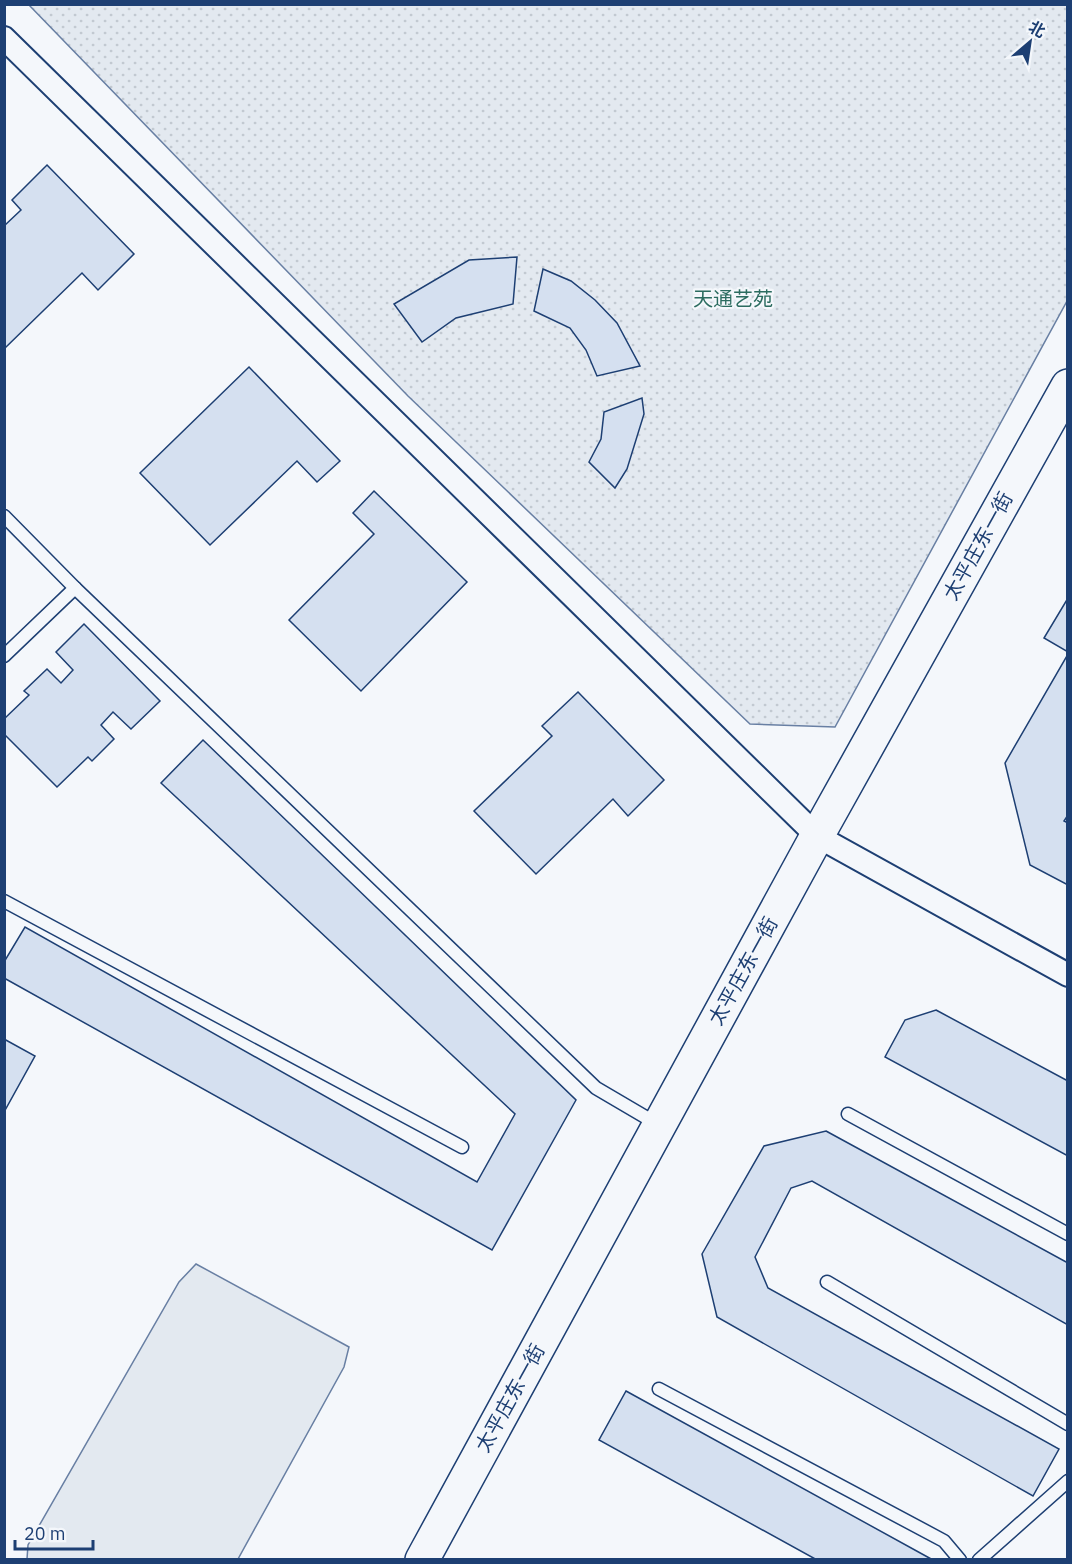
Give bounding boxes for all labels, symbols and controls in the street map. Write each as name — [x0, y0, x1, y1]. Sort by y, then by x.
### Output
north arrow — [1000, 12, 1060, 72]
text: 北 — [1025, 16, 1049, 42]
park label: 天通艺苑 — [693, 285, 773, 312]
street label: 太平庄东一街 — [937, 487, 1018, 605]
street label: 太平庄东一街 — [702, 912, 783, 1030]
street label: 太平庄东一街 — [469, 1339, 550, 1457]
scale bar — [15, 1513, 93, 1551]
text: 20 m — [24, 1522, 66, 1545]

